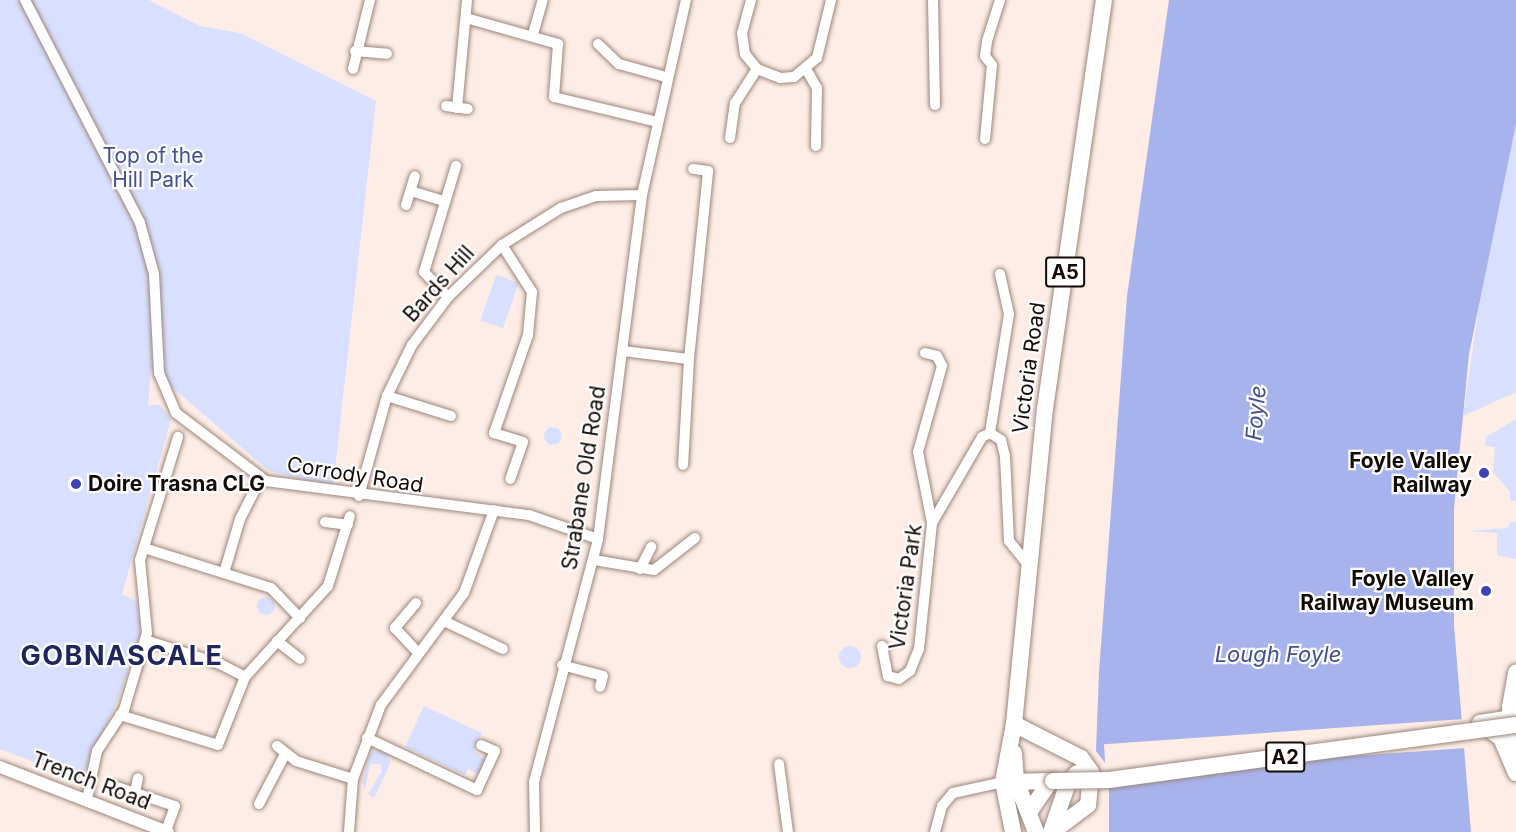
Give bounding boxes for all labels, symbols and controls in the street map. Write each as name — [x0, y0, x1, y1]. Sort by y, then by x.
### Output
park label: Top of the Hill Park — [102, 143, 204, 193]
street label: Bards Hill — [398, 241, 480, 327]
road number: A5 — [1044, 255, 1086, 289]
street label: Victoria Road — [1007, 301, 1051, 435]
street label: Strabane Old Road — [557, 384, 611, 572]
water label: Foyle — [1240, 384, 1272, 442]
place label: Foyle Valley Railway — [1349, 448, 1472, 498]
street label: Corrody Road — [285, 452, 425, 498]
marker: Foyle Valley Railway — [1477, 466, 1491, 480]
place label: Doire Trasna CLG — [88, 471, 265, 497]
marker: Doire Trasna CLG — [69, 477, 83, 491]
street label: Victoria Park — [885, 522, 927, 652]
place label: Foyle Valley Railway Museum — [1300, 566, 1474, 616]
marker: Foyle Valley Railway Museum — [1479, 584, 1493, 598]
district label: GOBNASCALE — [21, 640, 223, 672]
water label: Lough Foyle — [1215, 642, 1341, 668]
road number: A2 — [1264, 740, 1306, 774]
street label: Trench Road — [28, 747, 154, 815]

